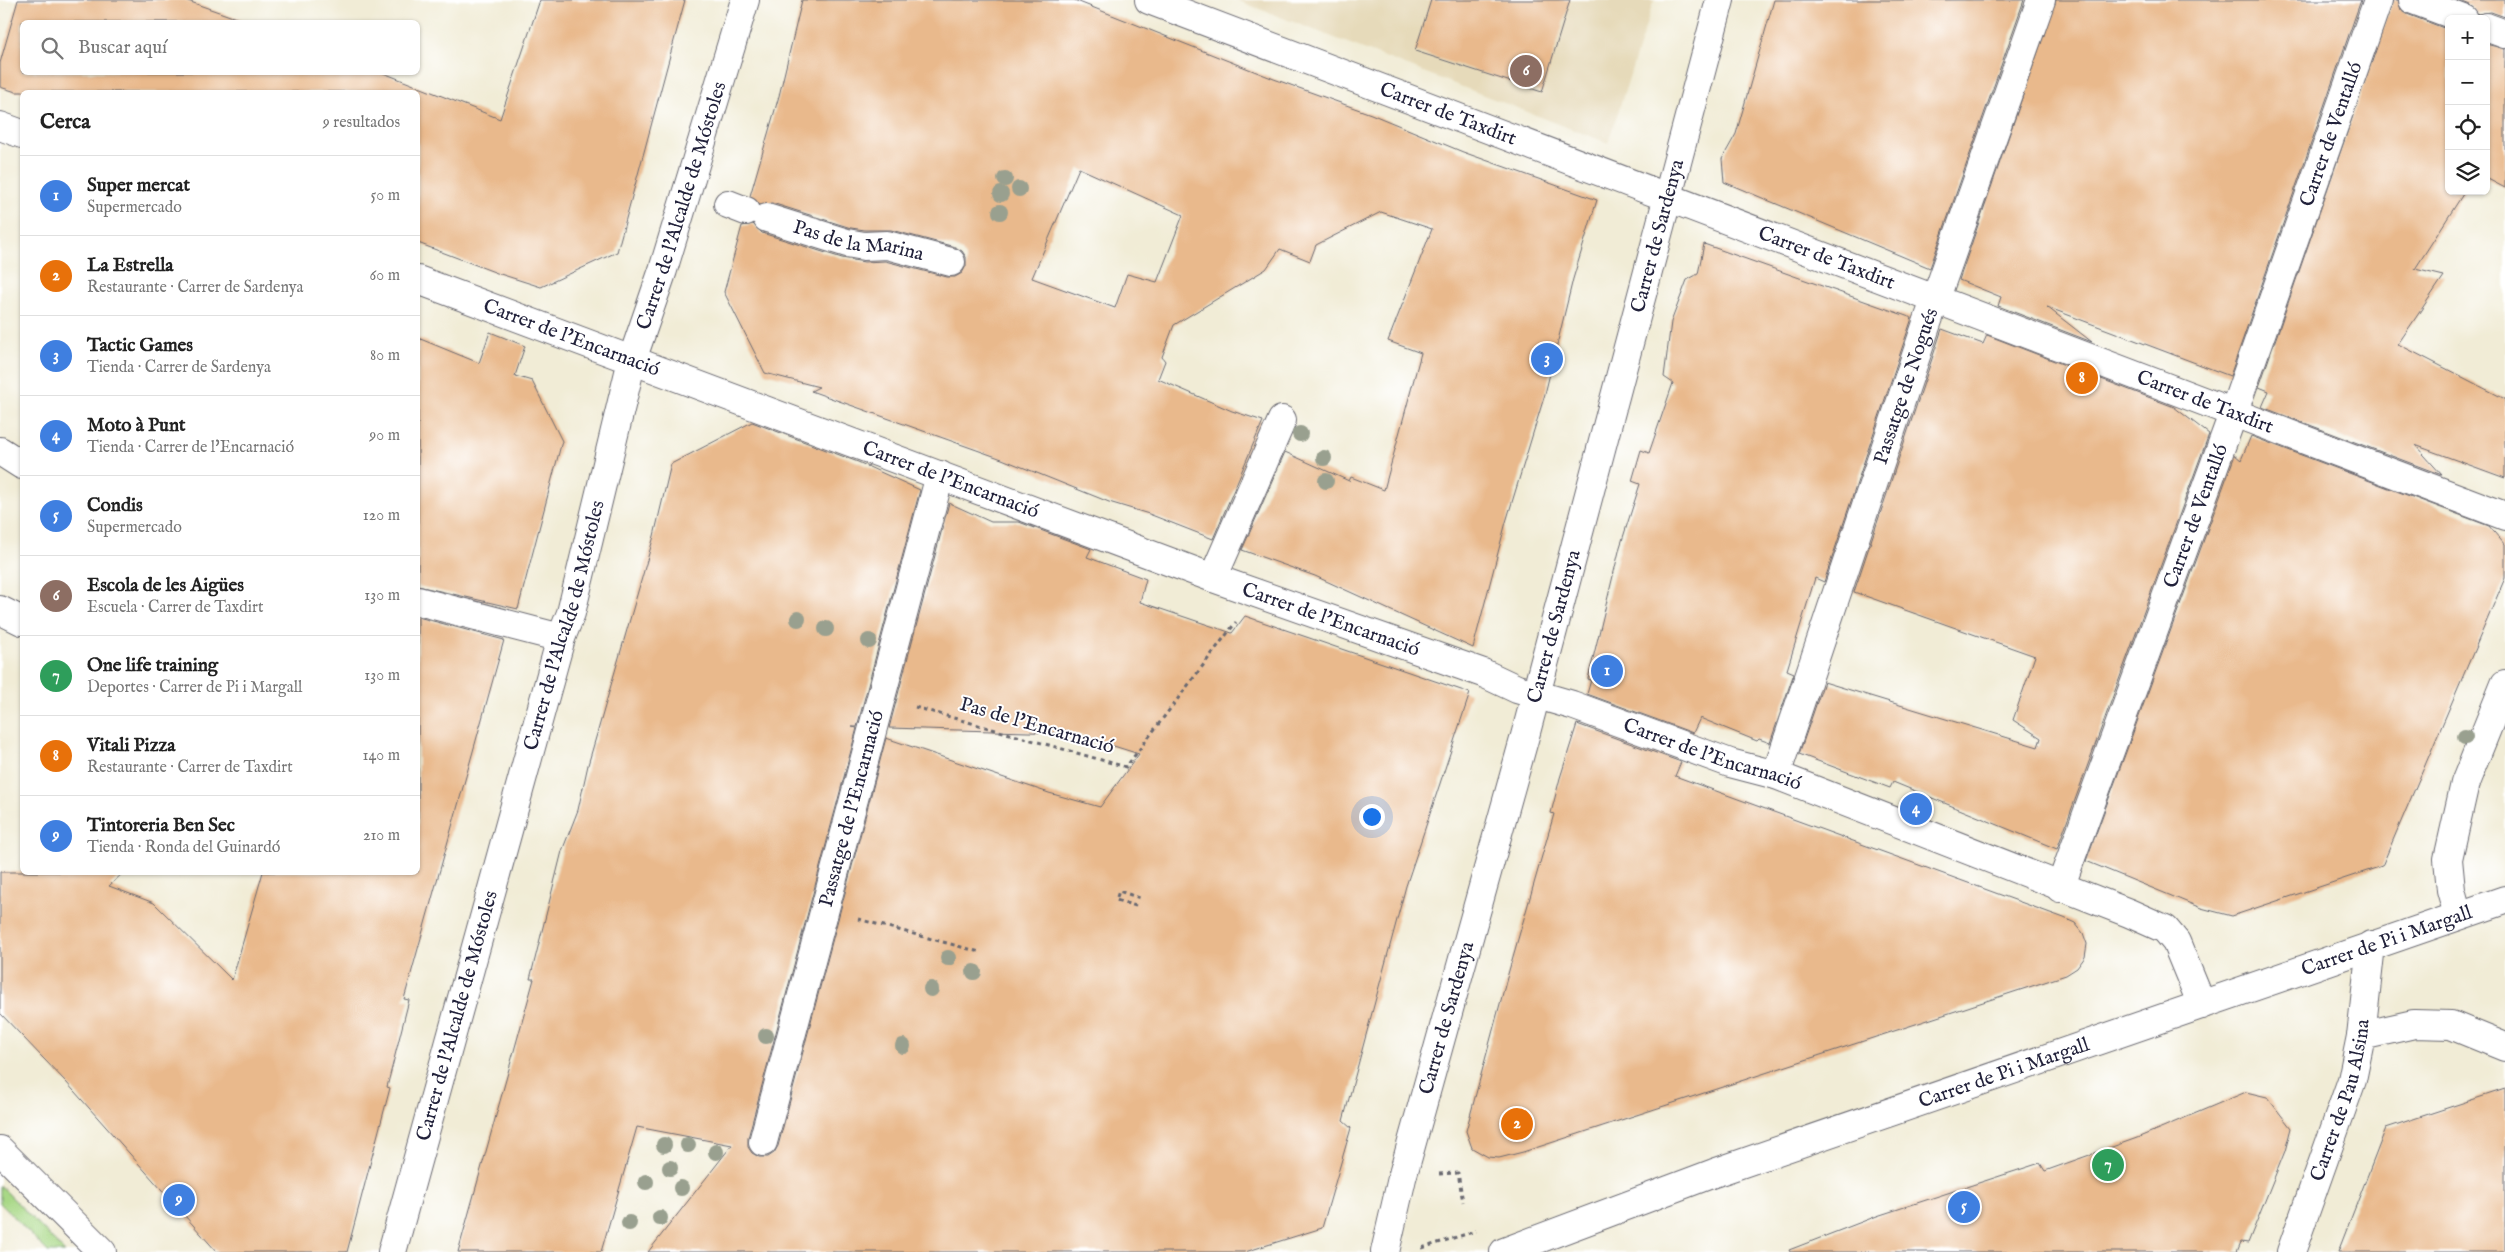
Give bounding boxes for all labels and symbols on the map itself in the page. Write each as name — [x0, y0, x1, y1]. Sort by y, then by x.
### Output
pin: 6 — [1510, 52, 1542, 90]
street label: Carrer de Ventalló — [2294, 58, 2368, 210]
street label: Carrer de Taxdirt — [1376, 76, 1520, 151]
street label: Carrer de l'Alcalde de Móstoles — [631, 79, 732, 333]
street label: Carrer de Sardenya — [1625, 156, 1690, 315]
street label: Pas de la Marina — [790, 214, 927, 267]
street label: Carrer de Taxdirt — [1755, 221, 1899, 295]
street label: Carrer de l'Encarnació — [480, 293, 664, 382]
street label: Passatge de Nogués — [1868, 305, 1944, 468]
pin: 3 — [1531, 340, 1563, 378]
pin: 8 — [2066, 359, 2098, 397]
street label: Carrer de Taxdirt — [2133, 365, 2277, 439]
street label: Carrer de l'Encarnació — [859, 435, 1043, 524]
street label: Carrer de Ventalló — [2158, 440, 2234, 592]
street label: Carrer de l'Alcalde de Móstoles — [518, 498, 610, 753]
street label: Carrer de Sardenya — [1522, 547, 1586, 706]
street label: Carrer de l'Encarnació — [1239, 577, 1423, 662]
pin: 1 — [1591, 652, 1623, 690]
street label: Pas de l'Encarnació — [957, 692, 1117, 760]
street label: Passatge de l'Encarnació — [813, 707, 890, 910]
street label: Carrer de l'Encarnació — [1620, 712, 1805, 796]
pin: 4 — [1900, 790, 1932, 828]
your location — [1359, 804, 1385, 830]
street label: Carrer de l'Alcalde de Móstoles — [411, 888, 503, 1144]
street label: Carrer de Pi i Margall — [2298, 900, 2476, 982]
street label: Carrer de Sardenya — [1413, 938, 1480, 1097]
street label: Carrer de Pau Alsina — [2305, 1018, 2375, 1185]
street label: Carrer de Pi i Margall — [1915, 1032, 2093, 1114]
pin: 2 — [1501, 1105, 1533, 1143]
pin: 7 — [2092, 1146, 2124, 1184]
pin: 9 — [163, 1181, 195, 1219]
pin: 5 — [1948, 1188, 1980, 1226]

